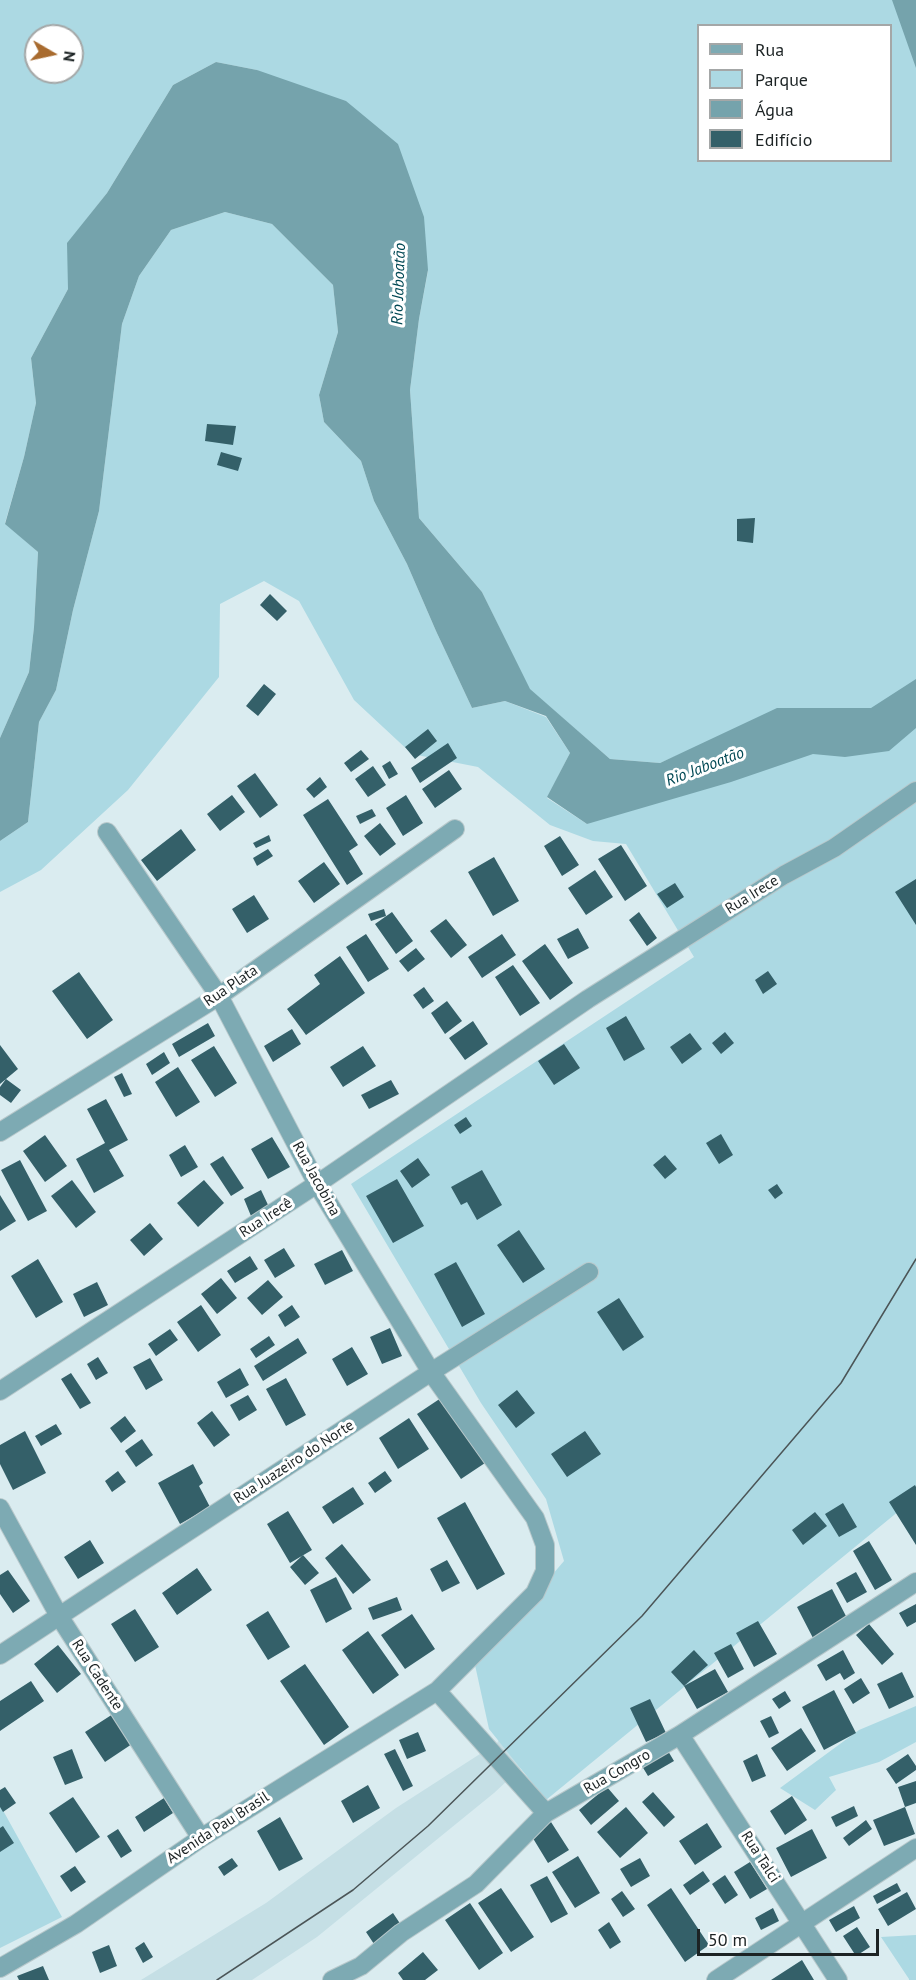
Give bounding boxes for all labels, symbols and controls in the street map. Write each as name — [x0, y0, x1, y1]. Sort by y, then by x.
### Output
north arrow — [24, 24, 84, 84]
legend — [697, 24, 892, 162]
text: Rua — [755, 38, 784, 61]
text: N — [59, 50, 81, 63]
text: Parque — [755, 68, 808, 91]
text: Água — [755, 98, 794, 121]
text: Edifício — [755, 128, 812, 151]
water label: Rio Jaboatão — [388, 243, 410, 325]
water label: Rio Jaboatão — [663, 743, 747, 791]
street label: Rua Irece — [722, 872, 782, 918]
street label: Rua Plata — [201, 961, 261, 1011]
street label: Rua Jacobina — [288, 1139, 344, 1219]
street label: Rua Irecê — [236, 1194, 296, 1242]
street label: Rua Juazeiro do Norte — [230, 1416, 358, 1508]
street label: Rua Cadente — [68, 1636, 126, 1714]
street label: Rua Congro — [581, 1746, 653, 1798]
street label: Avenida Pau Brasil — [164, 1788, 272, 1868]
street label: Rua Talci — [737, 1828, 783, 1886]
scale bar — [700, 1917, 882, 1955]
text: 50 m — [708, 1928, 747, 1951]

